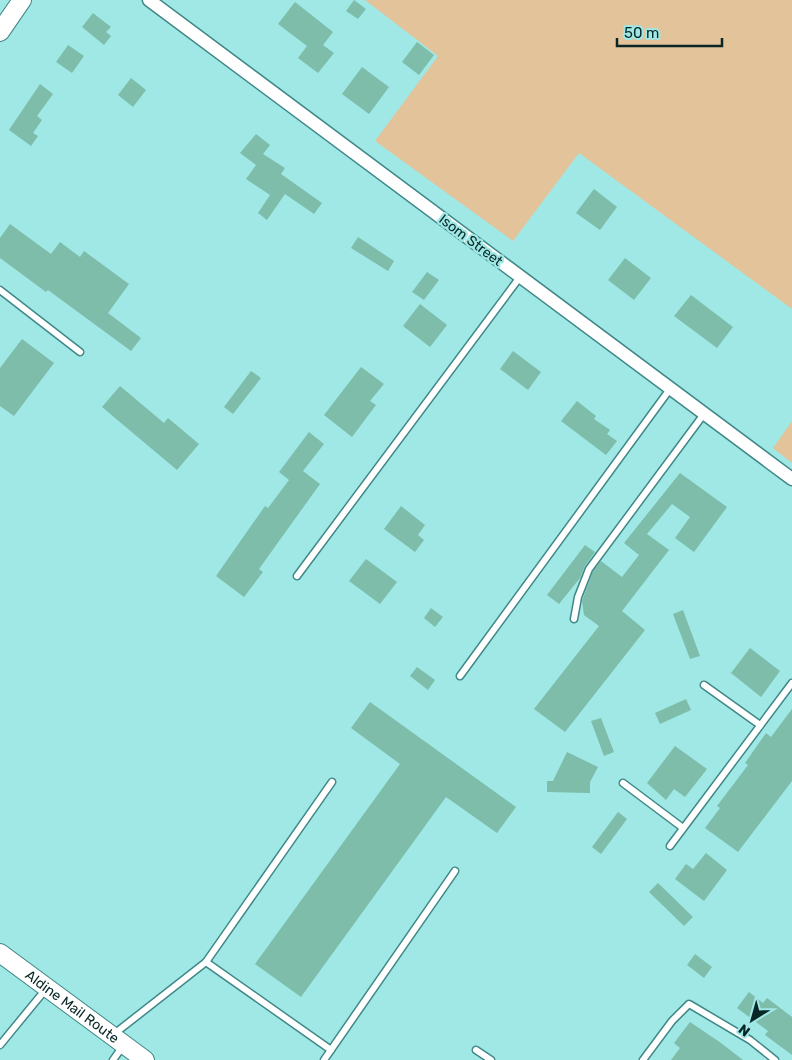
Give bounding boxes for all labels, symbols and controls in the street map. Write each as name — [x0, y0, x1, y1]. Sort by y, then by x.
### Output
scale bar — [617, 15, 722, 47]
text: 50 m — [624, 24, 659, 42]
street label: Isom Street — [435, 211, 506, 270]
street label: Aldine Mail Route — [22, 967, 122, 1047]
north arrow — [727, 995, 777, 1045]
text: N — [735, 1020, 754, 1040]

